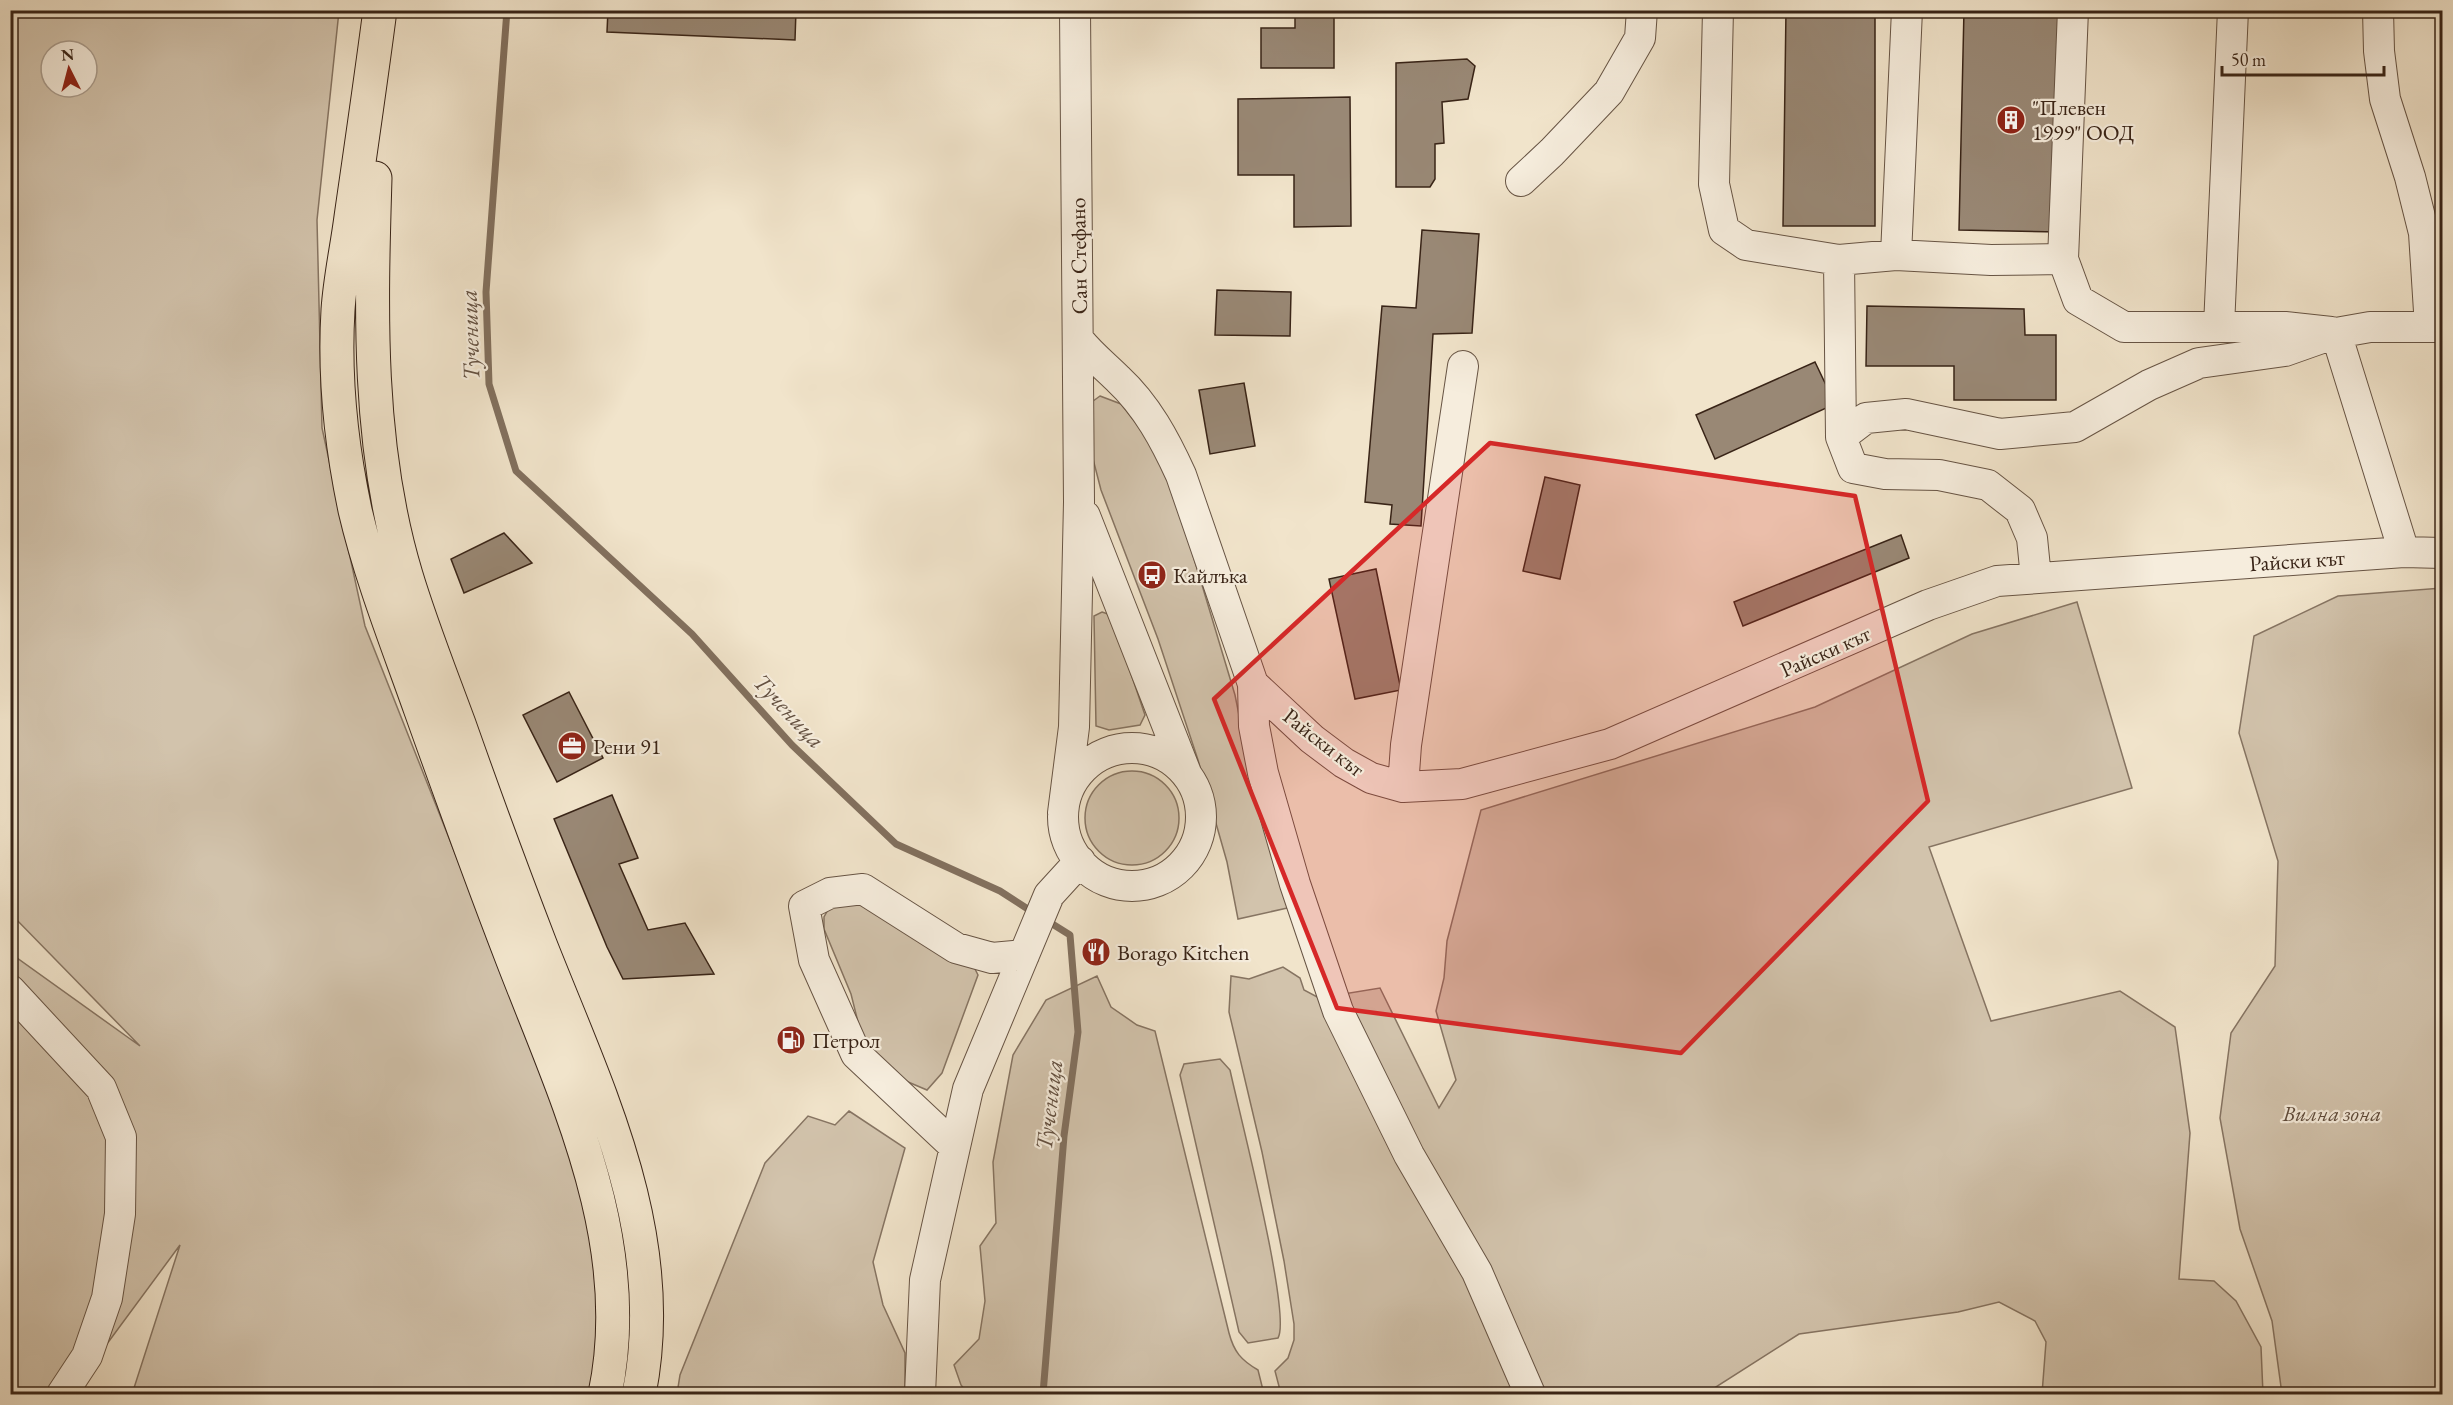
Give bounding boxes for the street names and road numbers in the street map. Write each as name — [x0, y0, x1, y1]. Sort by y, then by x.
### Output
street label: Сан Стефано — [1063, 197, 1094, 315]
street label: Райски кът — [2248, 543, 2346, 578]
street label: Райски кът — [1776, 619, 1875, 684]
street label: Райски кът — [1277, 702, 1370, 783]

